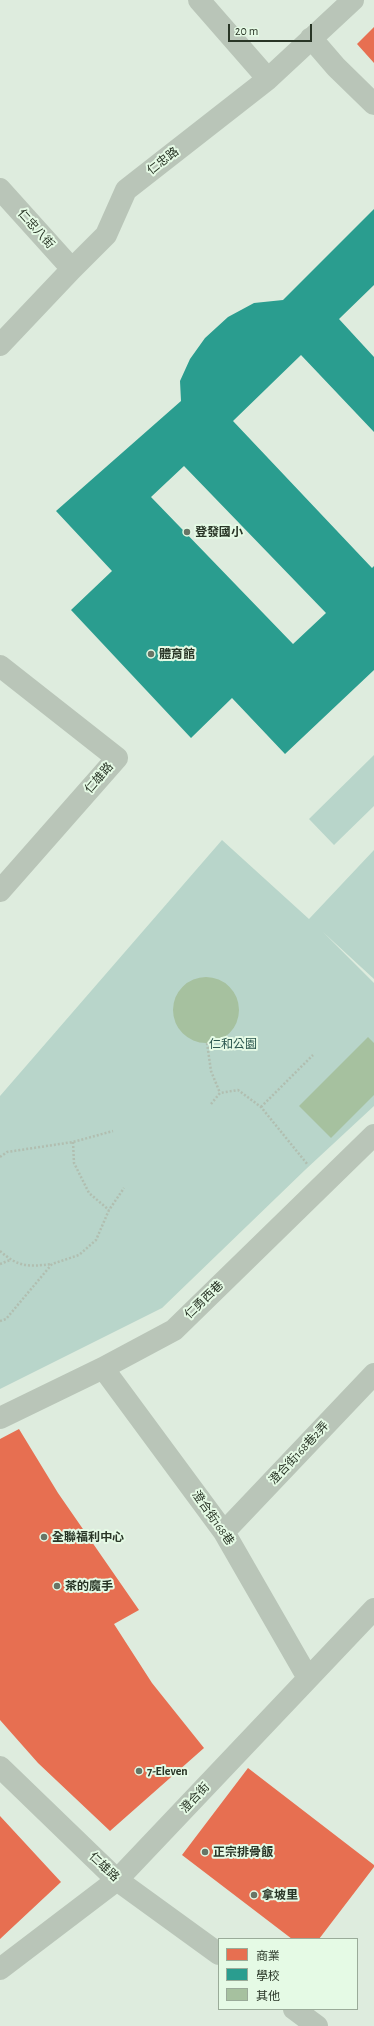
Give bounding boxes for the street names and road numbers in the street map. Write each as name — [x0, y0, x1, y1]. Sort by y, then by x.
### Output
street label: 仁忠路 — [144, 144, 182, 178]
street label: 仁忠八街 — [15, 206, 57, 252]
street label: 仁雄路 — [82, 760, 116, 796]
street label: 仁勇西巷 — [182, 1278, 226, 1322]
street label: 澄合街168巷2弄 — [266, 1419, 332, 1487]
street label: 澄合街168巷 — [189, 1488, 237, 1548]
street label: 澄合街 — [177, 1780, 213, 1816]
street label: 仁雄路 — [86, 1849, 122, 1885]

